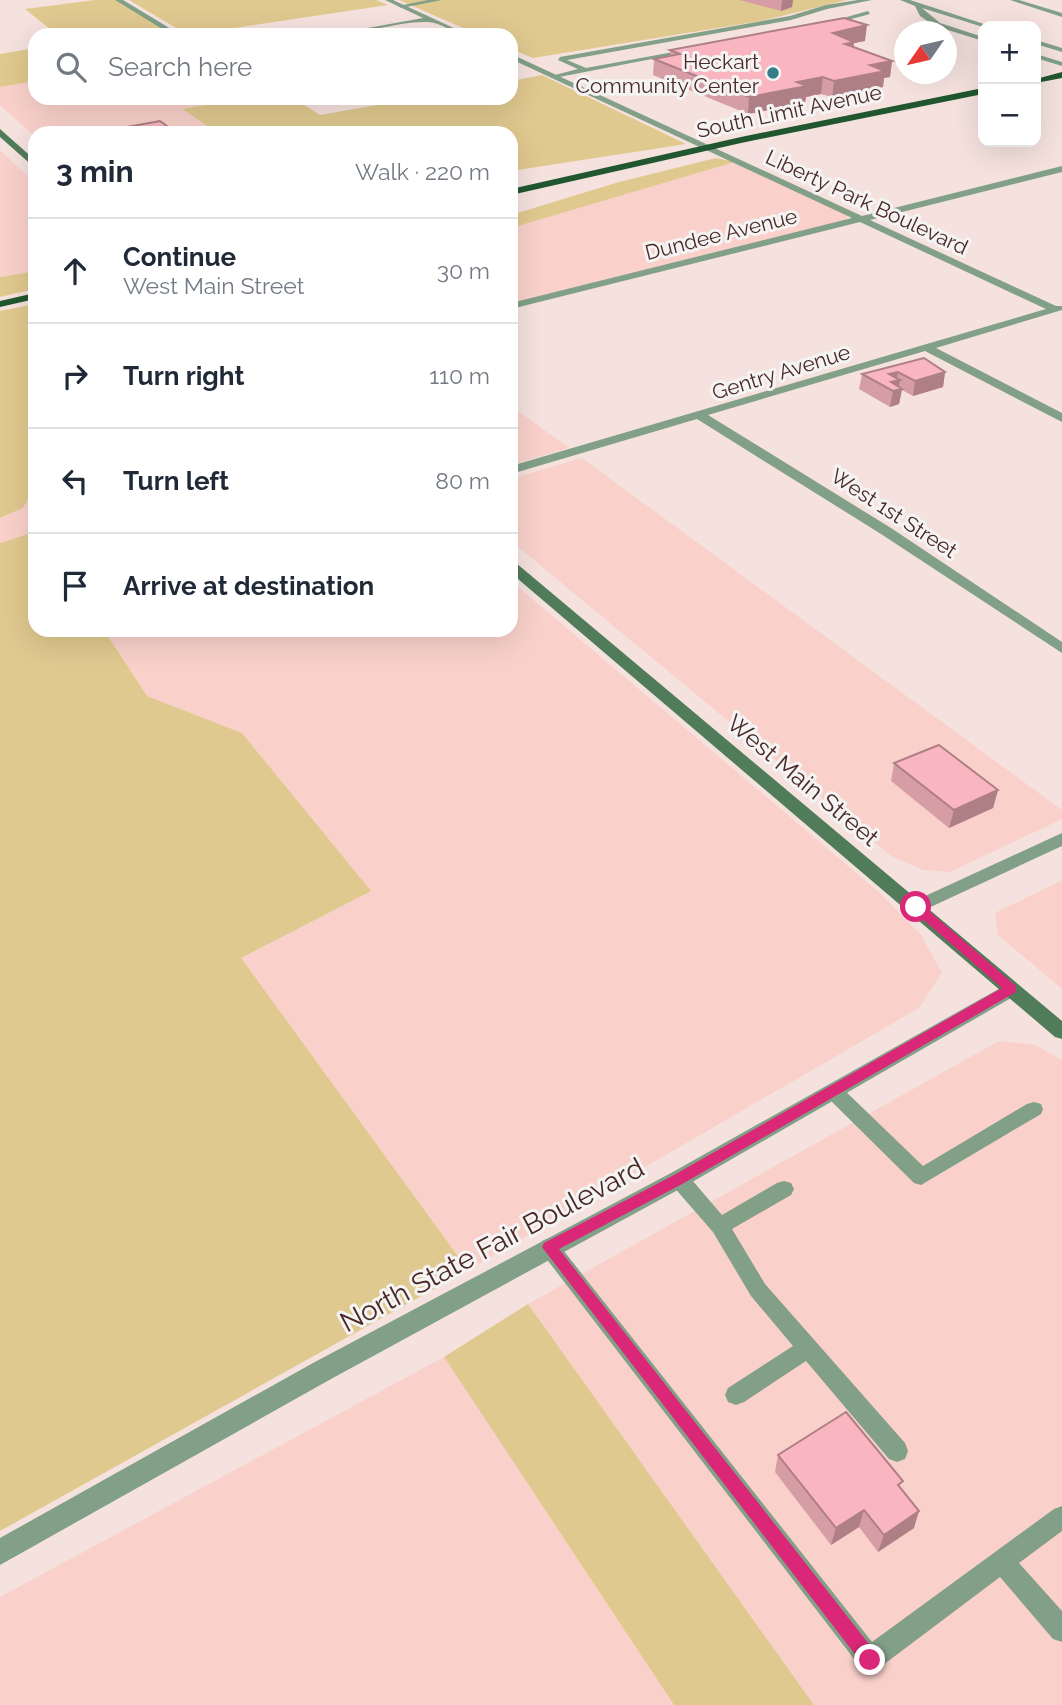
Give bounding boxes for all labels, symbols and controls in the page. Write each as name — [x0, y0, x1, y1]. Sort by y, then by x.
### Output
north arrow — [894, 21, 957, 84]
map controls — [978, 21, 1041, 147]
button: + — [978, 21, 1041, 84]
search box — [28, 28, 518, 105]
icon: search — [52, 48, 90, 86]
place label: Heckart Community Center — [576, 49, 760, 98]
text: Search here — [108, 52, 252, 82]
marker: Heckart Community Center — [765, 65, 781, 81]
street label: South Limit Avenue — [694, 79, 884, 143]
button: − — [978, 84, 1041, 147]
street label: Liberty Park Boulevard — [762, 144, 972, 260]
text: 3 min — [56, 154, 134, 189]
text: Walk · 220 m — [355, 158, 490, 185]
street label: Dundee Avenue — [642, 203, 800, 265]
text: Continue — [123, 242, 236, 272]
icon: ahead — [56, 252, 94, 290]
text: 30 m — [437, 257, 490, 284]
text: West Main Street — [123, 272, 304, 299]
street label: Gentry Avenue — [709, 339, 853, 405]
icon: right — [56, 357, 94, 395]
text: Turn right — [123, 361, 244, 391]
text: 110 m — [429, 362, 490, 389]
icon: left — [56, 462, 94, 500]
street label: West 1st Street — [826, 463, 962, 563]
text: Turn left — [123, 466, 229, 496]
text: 80 m — [435, 467, 490, 494]
icon: arrive — [56, 567, 94, 605]
text: Arrive at destination — [123, 571, 374, 601]
street label: West Main Street — [721, 708, 885, 852]
route start — [900, 891, 931, 922]
street label: North State Fair Boulevard — [334, 1151, 650, 1339]
route end — [854, 1644, 885, 1675]

